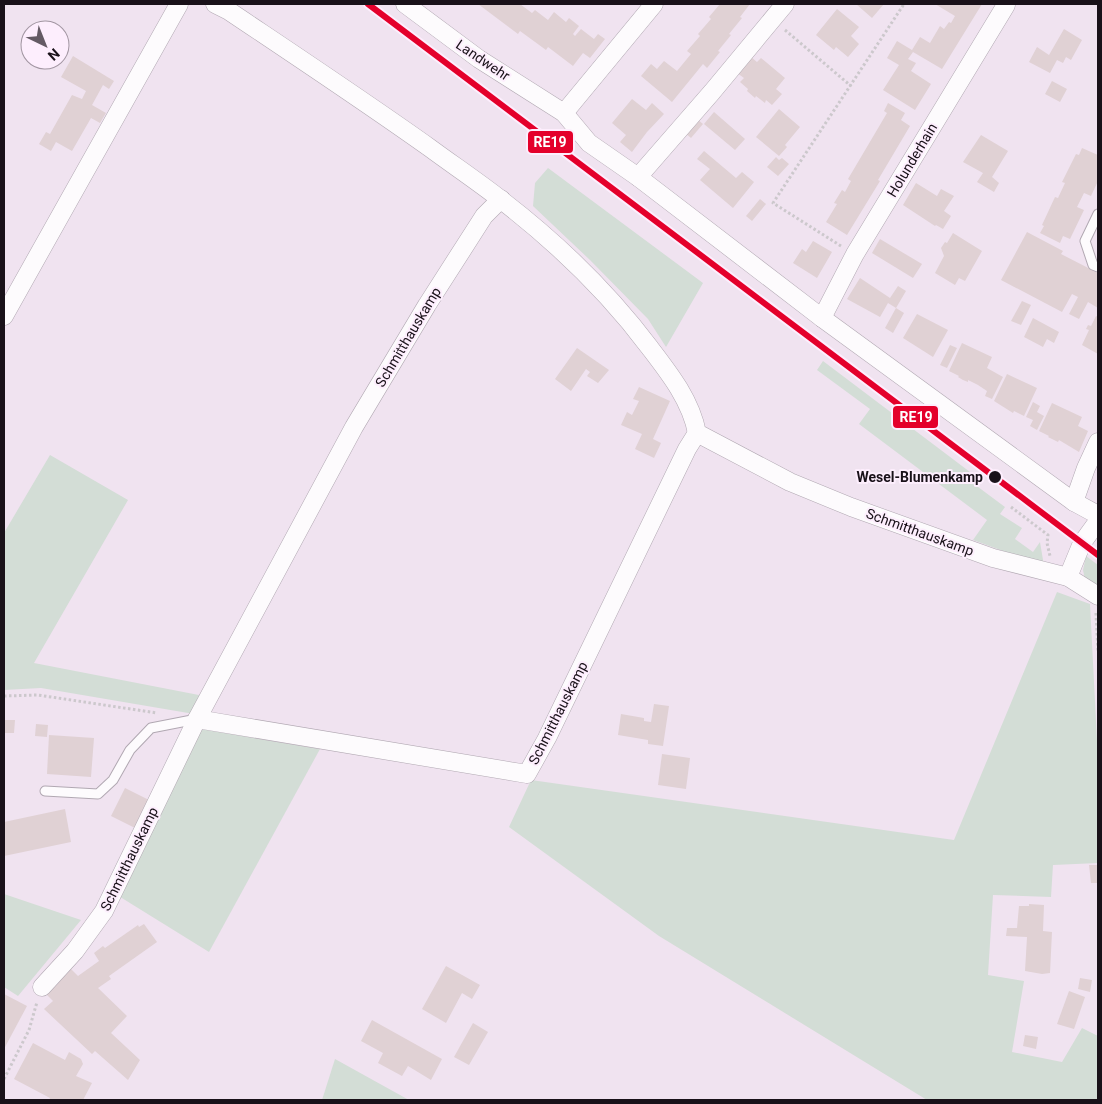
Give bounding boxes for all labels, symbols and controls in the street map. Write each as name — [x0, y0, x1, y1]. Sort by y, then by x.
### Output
north arrow — [20, 20, 70, 70]
street label: Landwehr — [453, 36, 513, 84]
text: N — [45, 45, 63, 64]
street label: Holunderhain — [884, 120, 940, 200]
line badge: RE19 — [527, 130, 574, 154]
text: RE19 — [534, 134, 566, 150]
street label: Schmitthauskamp — [372, 284, 444, 390]
line badge: RE19 — [892, 405, 939, 429]
text: RE19 — [900, 409, 932, 425]
place label: Wesel-Blumenkamp — [856, 469, 983, 485]
marker: Wesel-Blumenkamp — [987, 469, 1003, 485]
street label: Schmitthauskamp — [864, 505, 976, 559]
street label: Schmitthauskamp — [525, 659, 591, 767]
street label: Schmitthauskamp — [97, 804, 161, 913]

